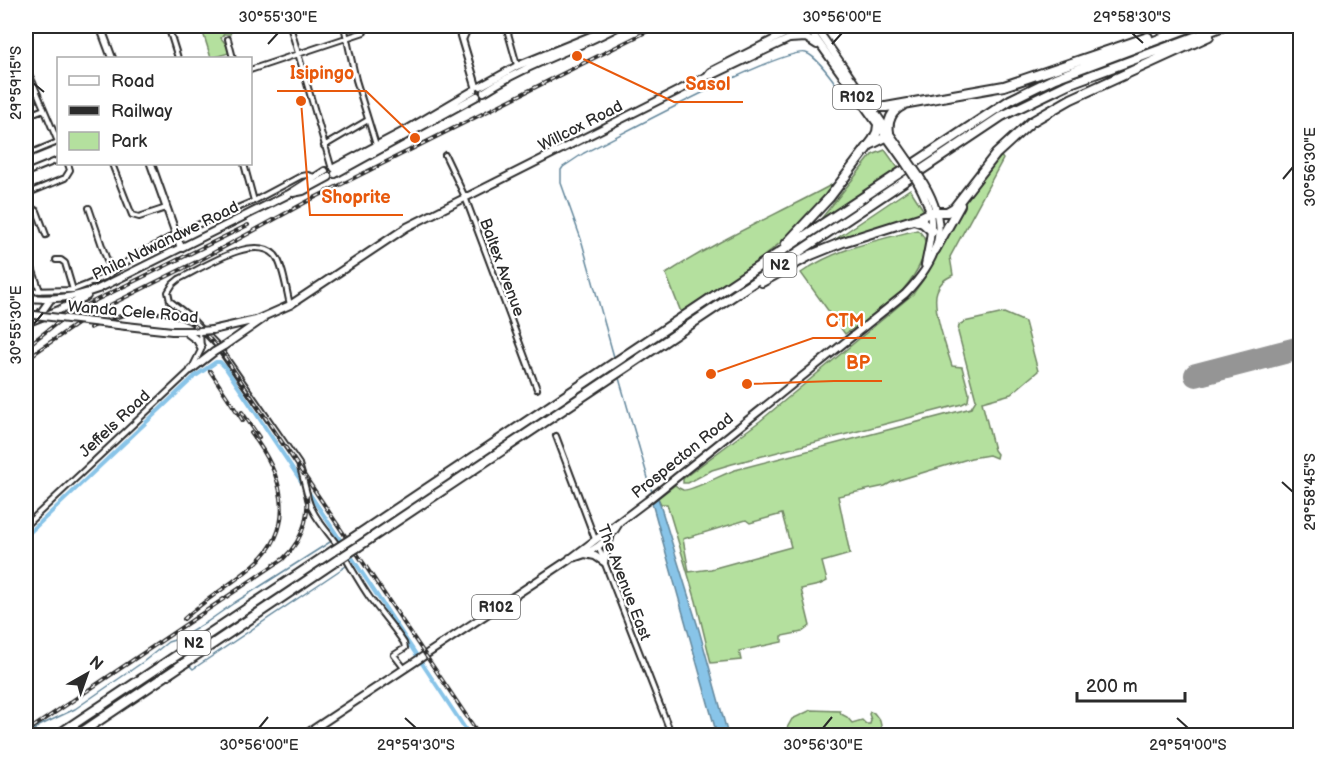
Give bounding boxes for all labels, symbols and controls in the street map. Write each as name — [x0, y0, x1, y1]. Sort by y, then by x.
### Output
text: 30°55'30"E — [238, 8, 318, 27]
text: 30°56'00"E — [802, 8, 882, 27]
text: 29°58'30"S — [1093, 8, 1171, 27]
text: 29°59'15"S — [7, 46, 26, 120]
callout: Isipingo — [277, 55, 366, 91]
legend — [57, 57, 252, 165]
text: Isipingo — [290, 63, 354, 84]
callout: Sasol — [674, 66, 743, 102]
text: Road — [111, 71, 155, 92]
text: Sasol — [686, 74, 730, 95]
road number: R102 — [833, 85, 881, 109]
street label: Willcox Road — [535, 97, 626, 156]
text: Railway — [111, 101, 173, 122]
text: 30°56'30"E — [1301, 127, 1320, 207]
text: Park — [111, 131, 147, 152]
callout: Shoprite — [310, 179, 403, 215]
text: Shoprite — [321, 187, 391, 208]
street label: Phila Ndwandwe Road — [89, 198, 242, 285]
street label: Baltex Avenue — [475, 216, 528, 320]
road number: N2 — [764, 253, 796, 277]
text: 30°55'30"E — [7, 285, 26, 365]
street label: Wanda Cele Road — [67, 297, 199, 328]
callout: CTM — [813, 302, 876, 338]
text: CTM — [826, 311, 864, 332]
callout: BP — [834, 345, 882, 381]
text: BP — [846, 353, 871, 374]
street label: Jeffels Road — [76, 387, 154, 462]
street label: Prospecton Road — [628, 409, 738, 503]
text: 29°58'45"S — [1301, 453, 1320, 531]
street label: The Avenue East — [593, 522, 654, 643]
road number: R102 — [472, 595, 520, 619]
road number: N2 — [178, 631, 210, 655]
north arrow — [57, 644, 117, 704]
text: N — [85, 653, 106, 675]
scale bar — [1077, 665, 1185, 703]
text: 200 m — [1086, 676, 1138, 697]
text: 30°56'00"E — [219, 736, 299, 755]
text: 29°59'30"S — [377, 736, 455, 755]
text: 30°56'30"E — [783, 736, 863, 755]
text: 29°59'00"S — [1149, 736, 1227, 755]

